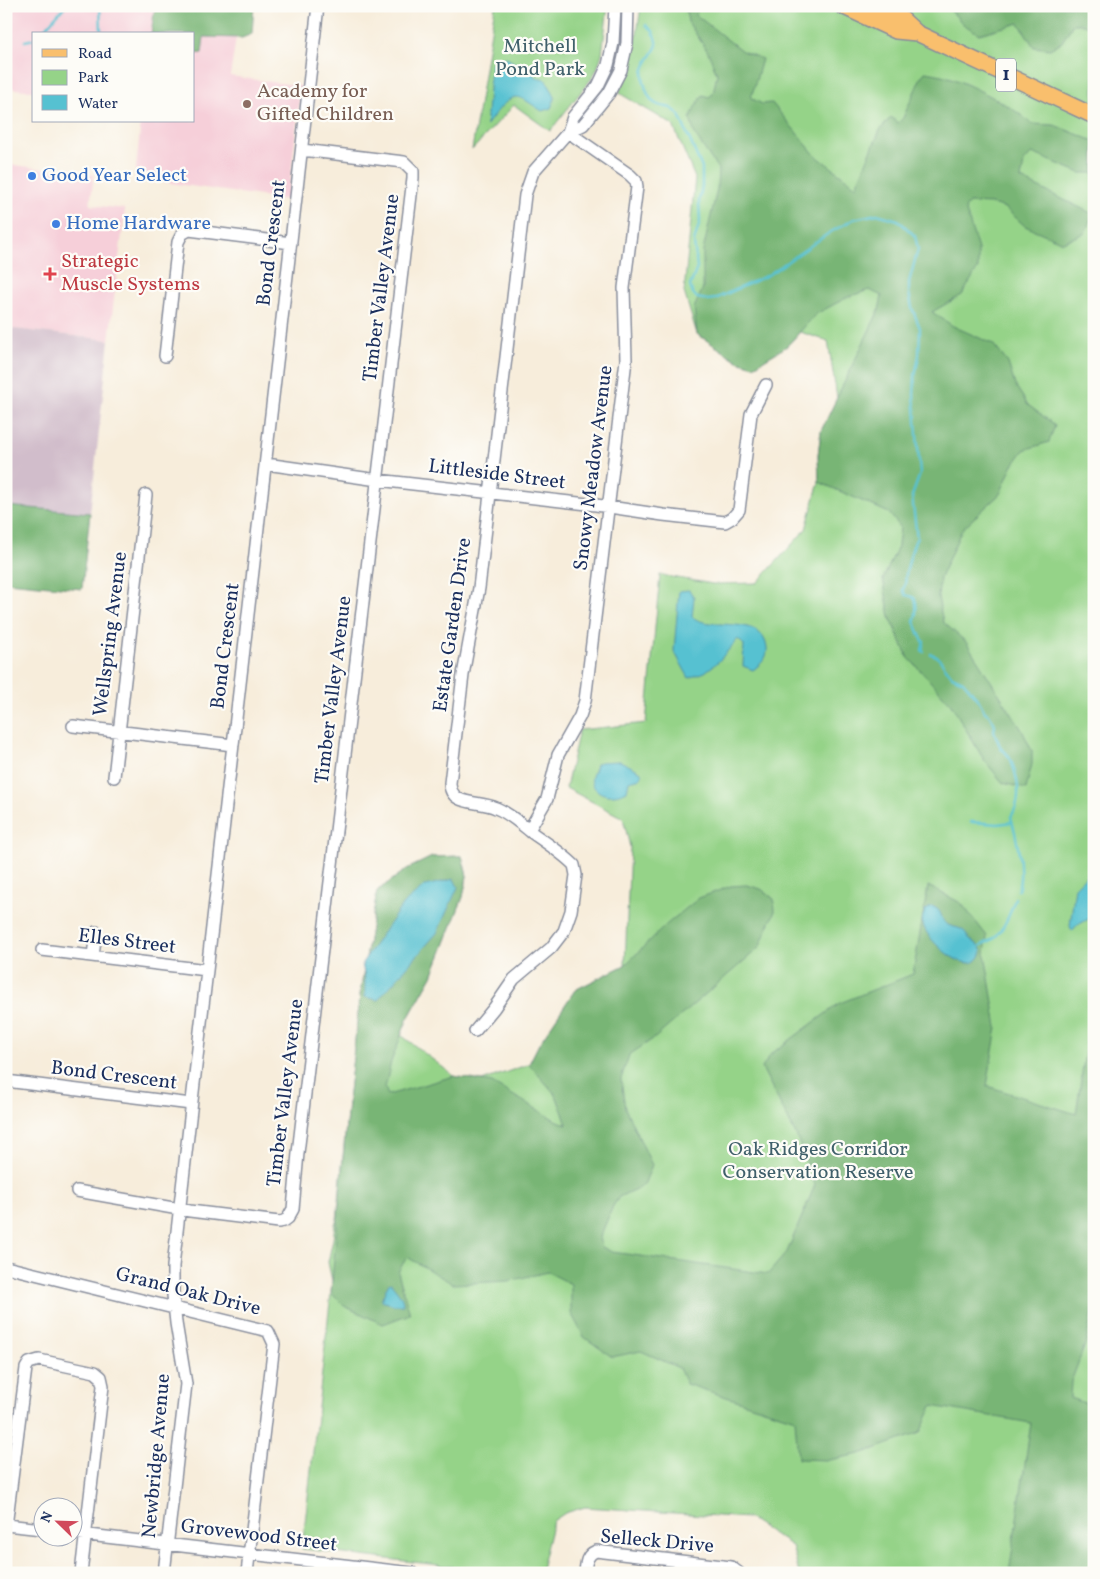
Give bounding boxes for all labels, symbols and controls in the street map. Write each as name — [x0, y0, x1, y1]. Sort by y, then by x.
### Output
legend — [32, 32, 195, 122]
park label: Mitchell Pond Park — [495, 33, 585, 84]
text: Road — [78, 44, 112, 65]
road number: 1 — [996, 58, 1016, 92]
text: Park — [78, 68, 109, 89]
place label: Academy for Gifted Children — [257, 78, 394, 129]
text: Water — [78, 94, 118, 115]
marker: Academy for Gifted Children — [241, 98, 253, 110]
place label: Good Year Select — [42, 162, 187, 190]
marker: Good Year Select — [26, 170, 38, 182]
street label: Bond Crescent — [250, 178, 294, 308]
street label: Timber Valley Avenue — [357, 192, 407, 384]
place label: Home Hardware — [66, 210, 211, 238]
marker: Home Hardware — [50, 218, 62, 230]
place label: Strategic Muscle Systems — [61, 248, 200, 299]
marker: Strategic Muscle Systems — [43, 267, 57, 281]
street label: Snowy Meadow Avenue — [568, 364, 620, 572]
street label: Littleside Street — [427, 453, 567, 497]
street label: Estate Garden Drive — [427, 536, 479, 714]
street label: Wellspring Avenue — [87, 550, 135, 718]
street label: Bond Crescent — [204, 581, 248, 711]
street label: Timber Valley Avenue — [309, 594, 359, 786]
street label: Elles Street — [76, 922, 178, 962]
street label: Timber Valley Avenue — [261, 997, 311, 1189]
street label: Bond Crescent — [49, 1054, 179, 1098]
park label: Oak Ridges Corridor Conservation Reserve — [723, 1136, 913, 1187]
street label: Grand Oak Drive — [113, 1260, 263, 1324]
street label: Newbridge Avenue — [136, 1372, 178, 1540]
north arrow — [32, 1496, 82, 1546]
text: N — [37, 1509, 58, 1526]
street label: Grovewood Street — [179, 1513, 339, 1559]
street label: Selleck Drive — [599, 1523, 715, 1561]

